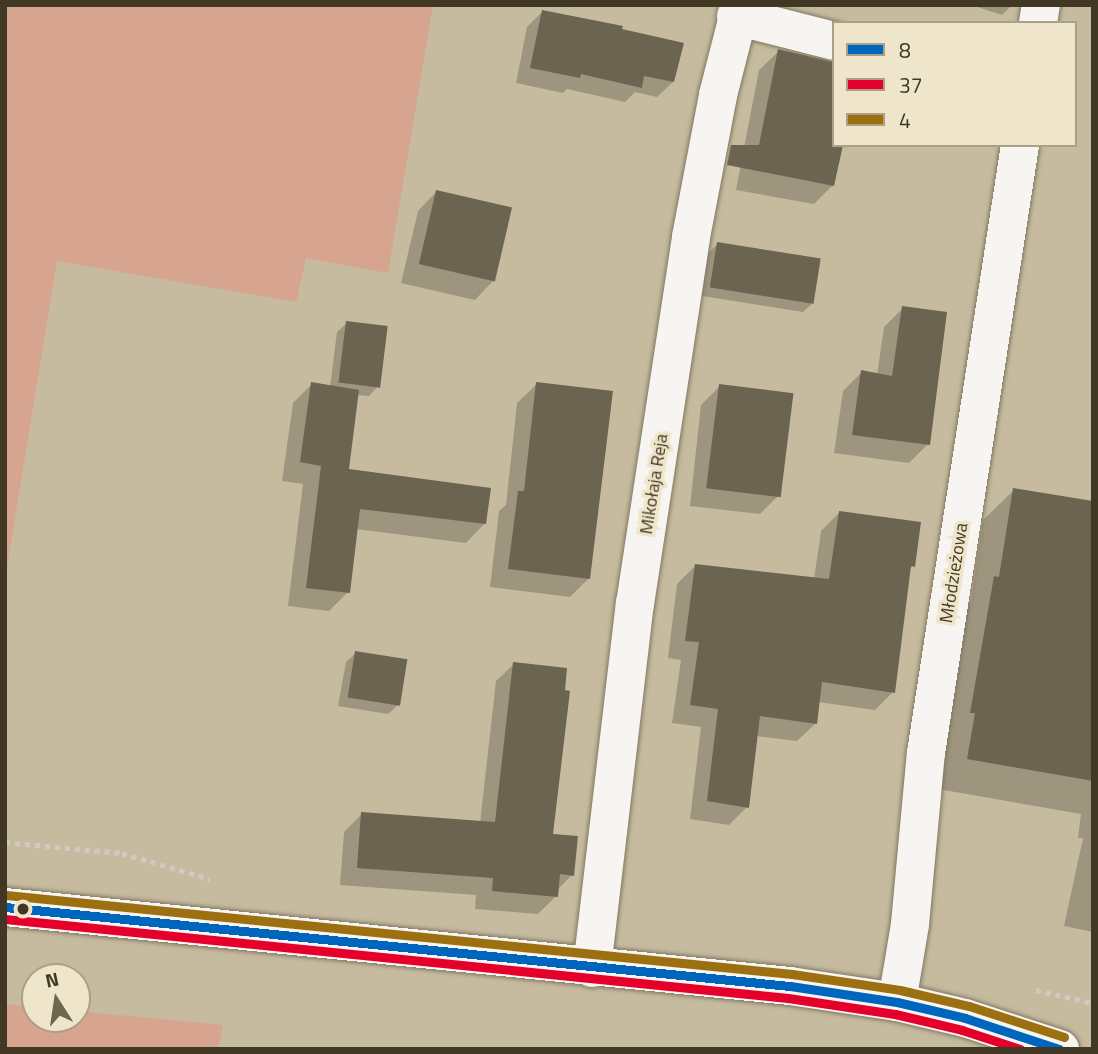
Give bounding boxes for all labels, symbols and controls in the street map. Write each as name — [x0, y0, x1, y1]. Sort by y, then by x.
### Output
legend — [832, 21, 1077, 147]
text: 8 — [899, 34, 911, 66]
text: 37 — [899, 69, 923, 101]
text: 4 — [899, 104, 911, 136]
street label: Mikołaja Reja — [635, 432, 673, 536]
street label: Młodzieżowa — [935, 521, 973, 625]
unlabelled marker — [16, 902, 30, 916]
north arrow — [21, 963, 91, 1033]
text: N — [42, 963, 61, 994]

